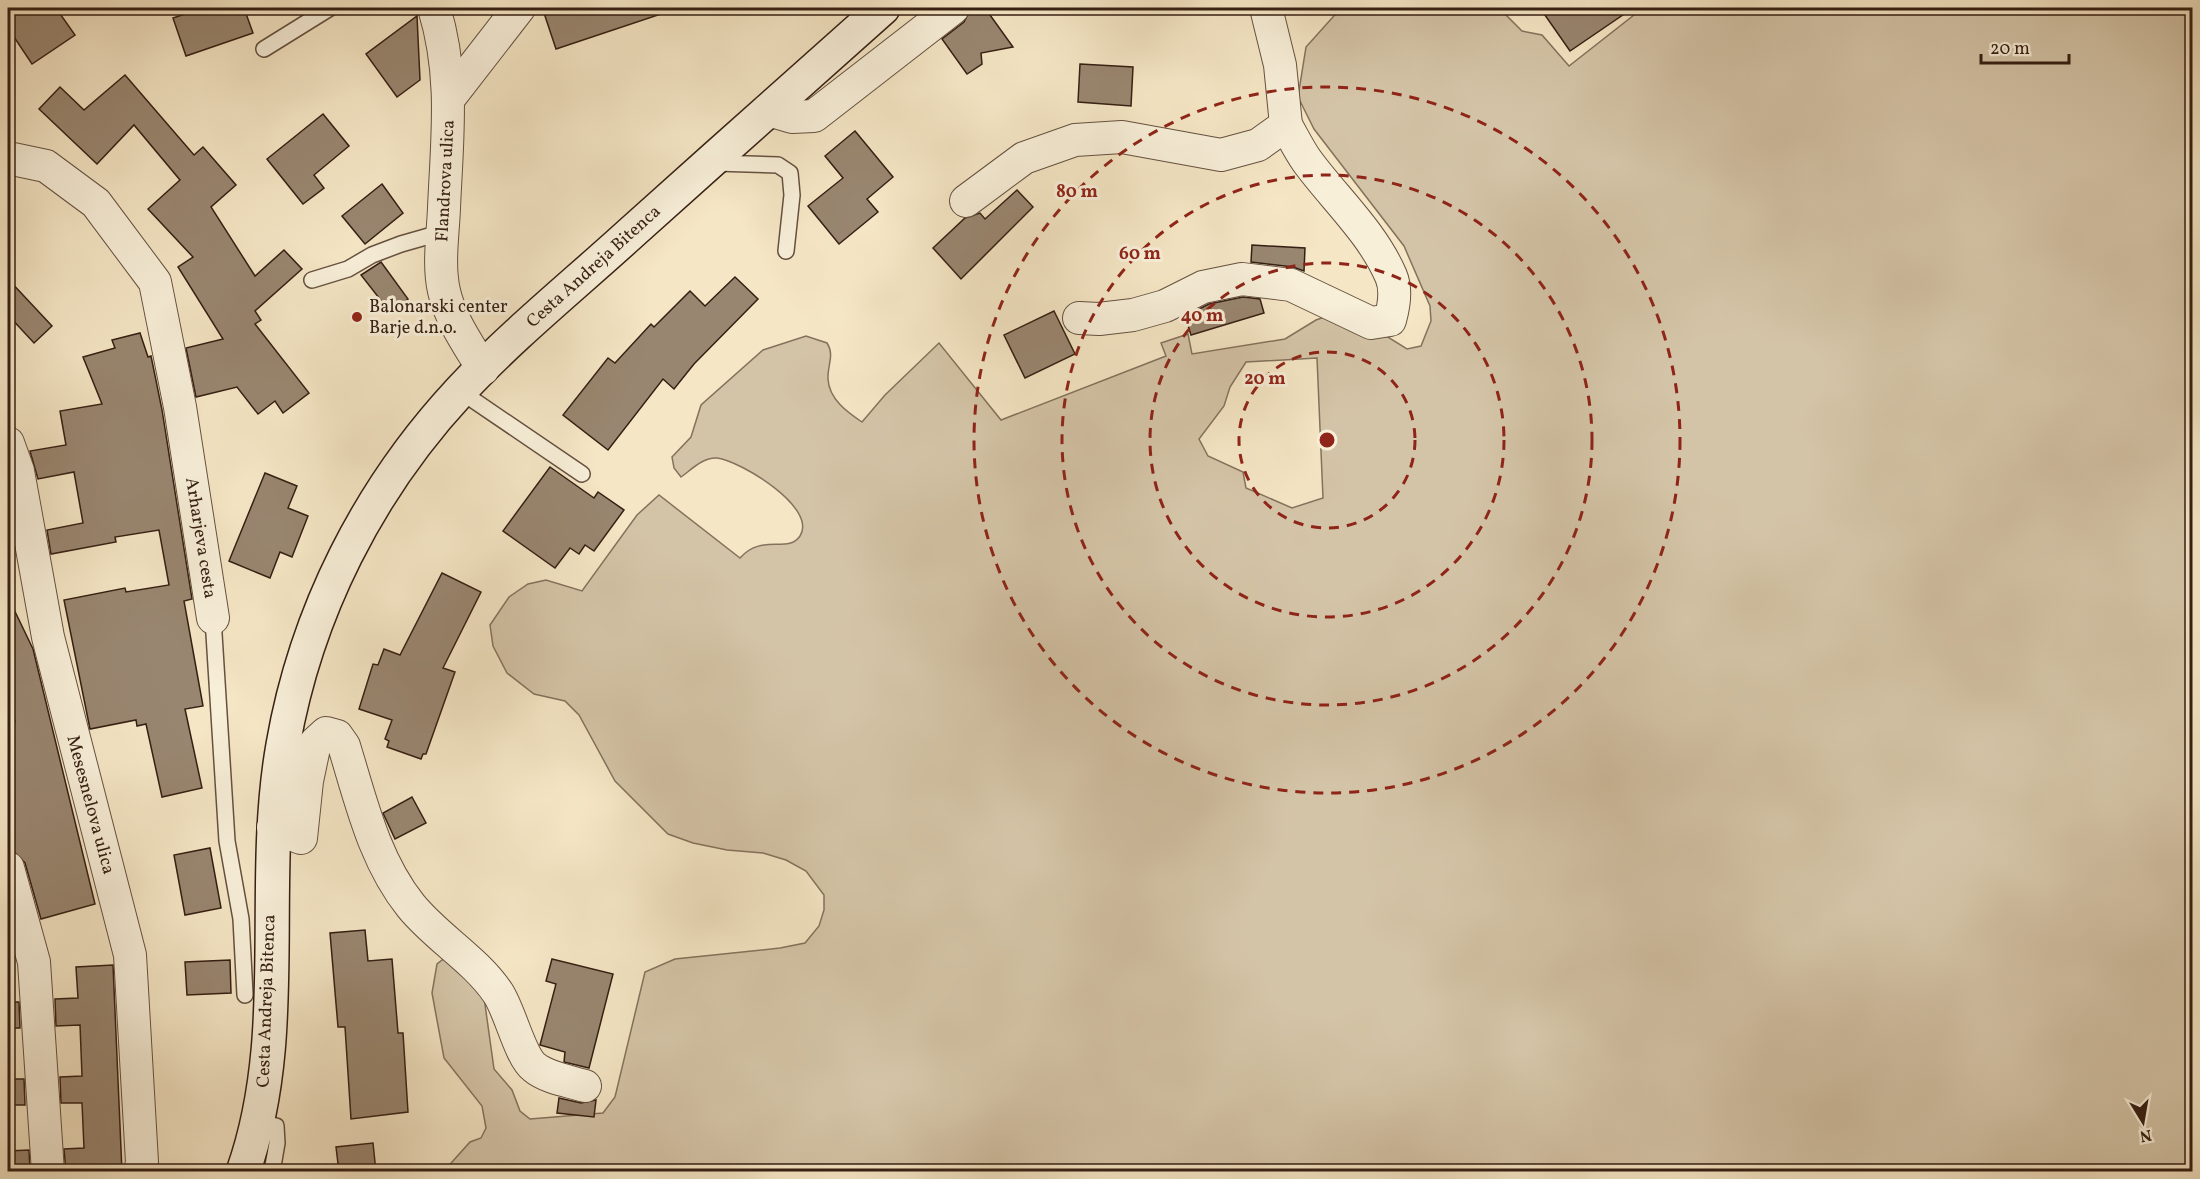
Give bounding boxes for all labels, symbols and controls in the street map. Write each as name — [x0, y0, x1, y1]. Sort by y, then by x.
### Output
scale bar — [1981, 27, 2070, 65]
text: 20 m — [1990, 37, 2030, 62]
street label: Flandrova ulica — [430, 119, 462, 243]
text: 80 m — [1056, 180, 1098, 205]
street label: Cesta Andreja Bitenca — [521, 200, 667, 334]
text: 60 m — [1119, 242, 1161, 267]
place label: Balonarski center Barje d.n.o. — [369, 295, 508, 341]
text: 40 m — [1181, 304, 1223, 329]
marker: Balonarski center Barje d.n.o. — [350, 310, 364, 324]
text: 20 m — [1244, 367, 1286, 392]
centre of rings — [1317, 430, 1337, 450]
street label: Arharjeva cesta — [178, 476, 222, 600]
street label: Mesesnelova ulica — [59, 733, 121, 877]
street label: Cesta Andreja Bitenca — [251, 914, 283, 1088]
north arrow — [2113, 1092, 2173, 1152]
text: N — [2137, 1123, 2153, 1147]

